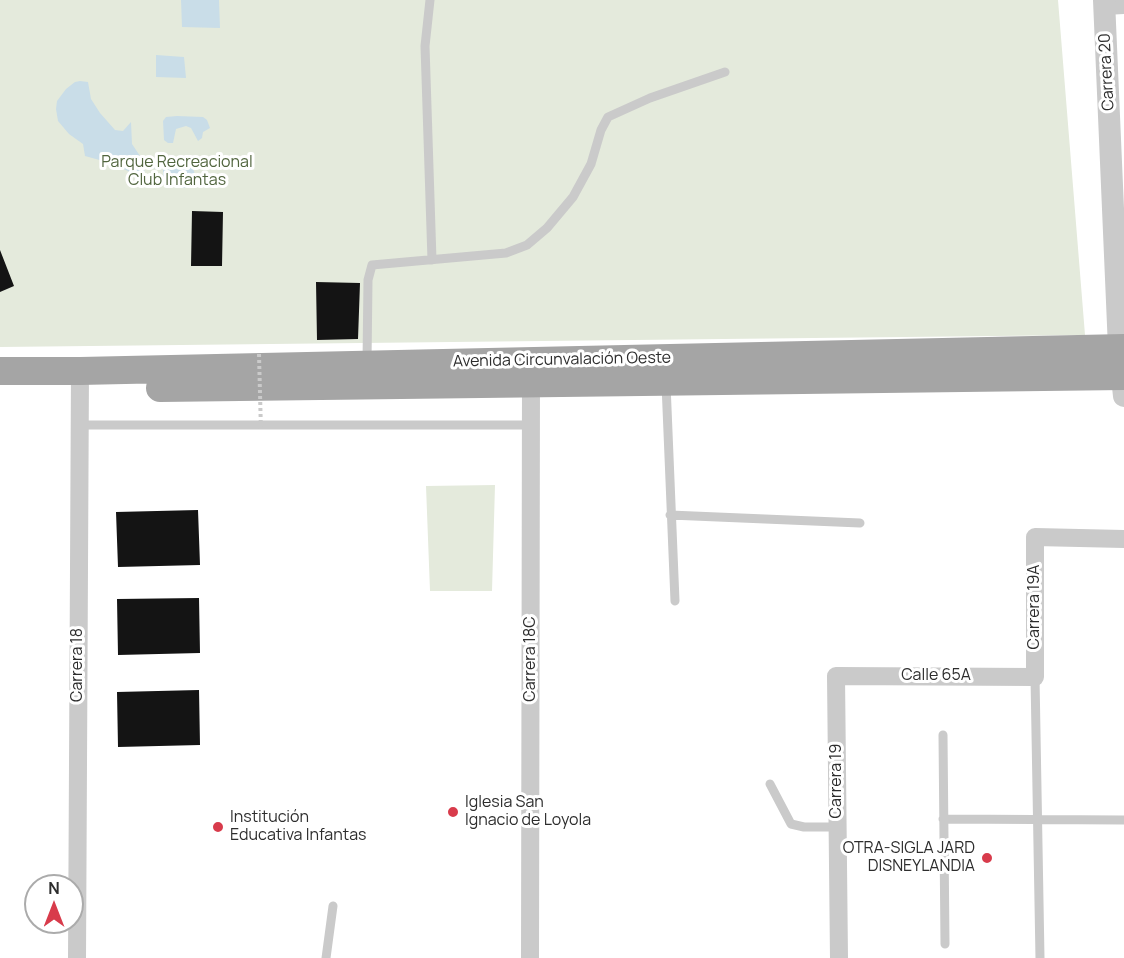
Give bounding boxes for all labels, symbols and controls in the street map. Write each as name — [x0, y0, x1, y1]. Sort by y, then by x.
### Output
street label: Carrera 20 — [1095, 33, 1119, 111]
park label: Parque Recreacional Club Infantas — [101, 153, 253, 191]
street label: Avenida Circunvalación Oeste — [453, 348, 671, 372]
street label: Carrera 19A — [1025, 565, 1045, 649]
street label: Carrera 18C — [521, 616, 541, 702]
street label: Carrera 18 — [68, 628, 88, 702]
street label: Calle 65A — [901, 666, 971, 686]
street label: Carrera 19 — [827, 744, 847, 818]
place label: Iglesia San Ignacio de Loyola — [465, 793, 591, 831]
marker: Iglesia San Ignacio de Loyola — [446, 805, 460, 819]
place label: Institución Educativa Infantas — [230, 808, 366, 846]
marker: Institución Educativa Infantas — [211, 820, 225, 834]
place label: OTRA-SIGLA JARD DISNEYLANDIA — [843, 839, 975, 877]
marker: OTRA-SIGLA JARD DISNEYLANDIA — [980, 851, 994, 865]
north arrow — [24, 874, 84, 934]
text: N — [48, 877, 60, 899]

